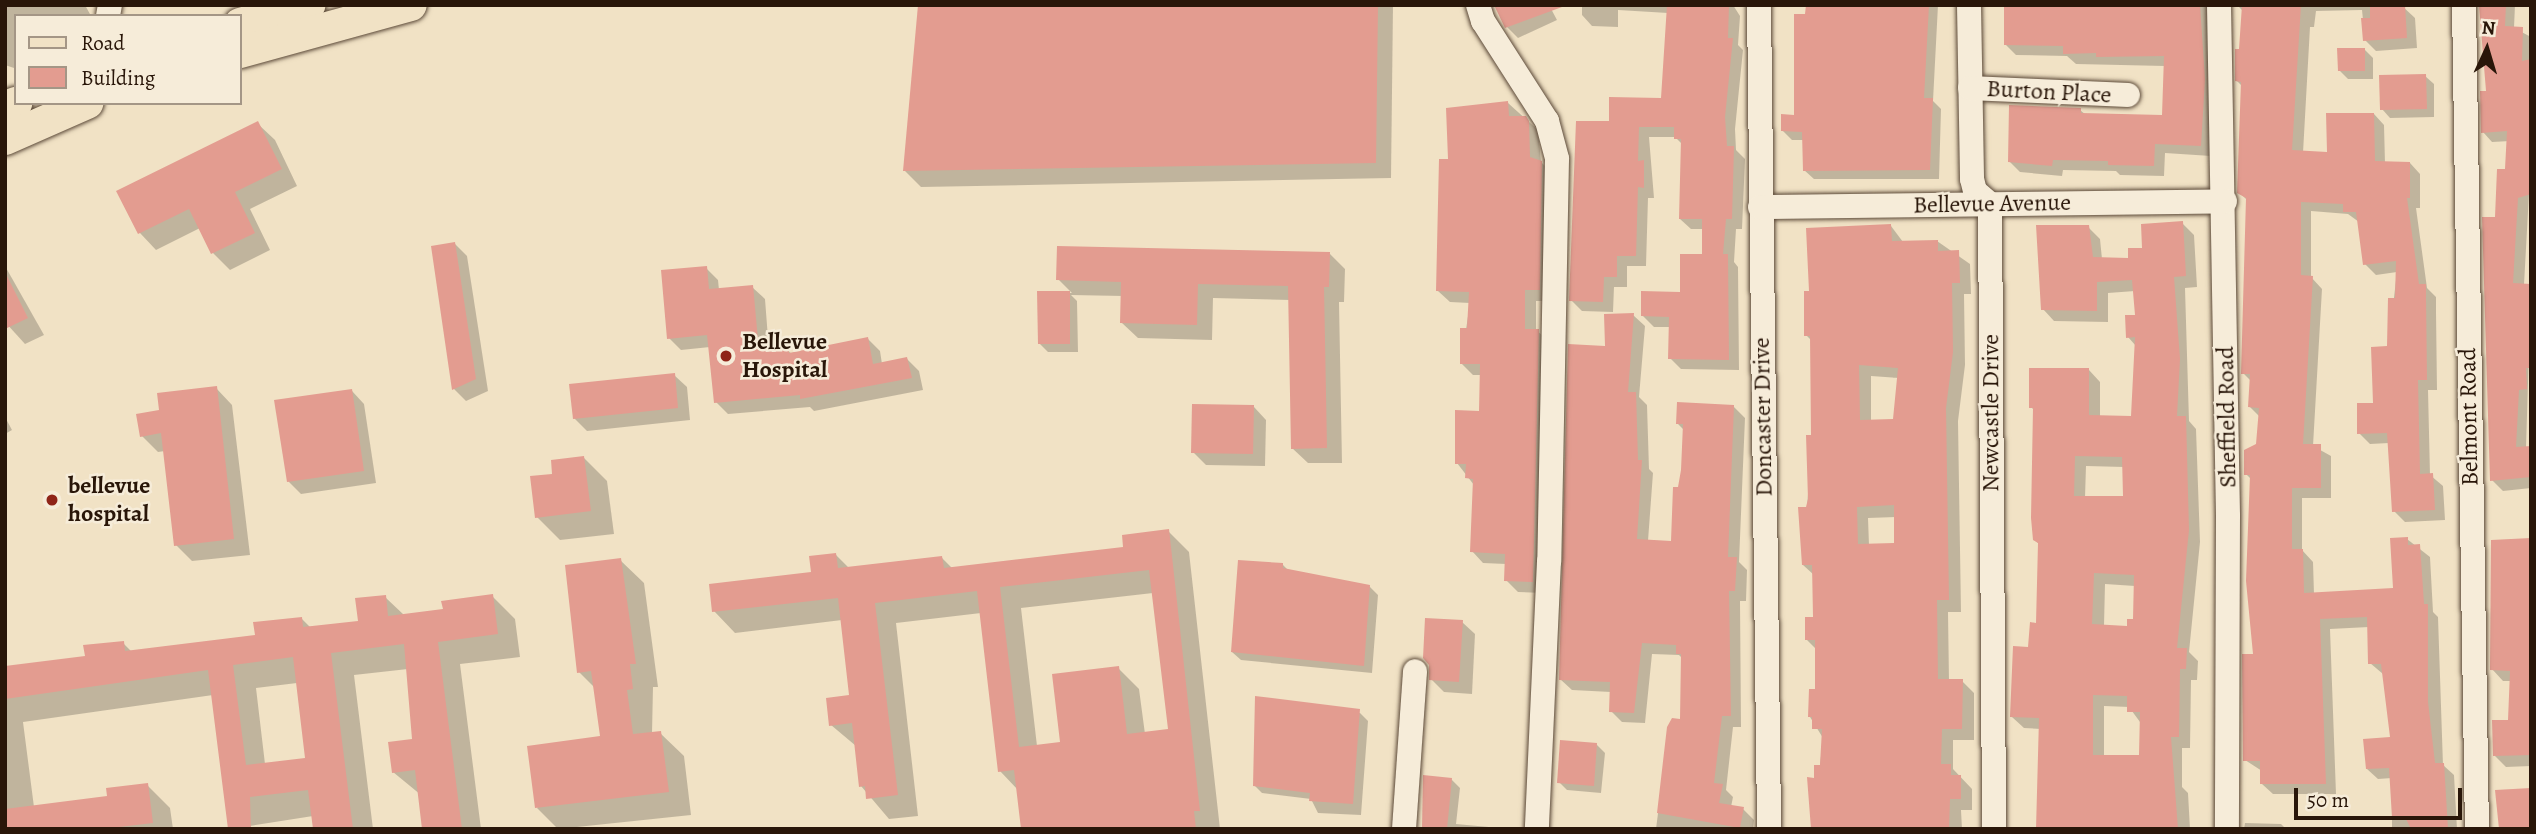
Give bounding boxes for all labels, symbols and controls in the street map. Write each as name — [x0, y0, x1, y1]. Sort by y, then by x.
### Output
legend — [14, 14, 242, 105]
north arrow — [2452, 14, 2522, 84]
text: N — [2481, 15, 2496, 42]
text: Road — [81, 29, 125, 57]
text: Building — [81, 64, 155, 92]
street label: Burton Place — [1986, 74, 2112, 110]
street label: Bellevue Avenue — [1913, 188, 2071, 220]
place label: Bellevue Hospital — [742, 328, 827, 384]
street label: Newcastle Drive — [1977, 334, 2005, 492]
street label: Doncaster Drive — [1747, 337, 1779, 497]
marker: Bellevue Hospital — [716, 346, 736, 366]
street label: Sheffield Road — [2211, 346, 2243, 488]
street label: Belmont Road — [2453, 348, 2485, 486]
place label: bellevue hospital — [68, 472, 150, 528]
marker: bellevue hospital — [42, 490, 62, 510]
scale bar — [2298, 774, 2466, 818]
text: 50 m — [2307, 786, 2349, 814]

